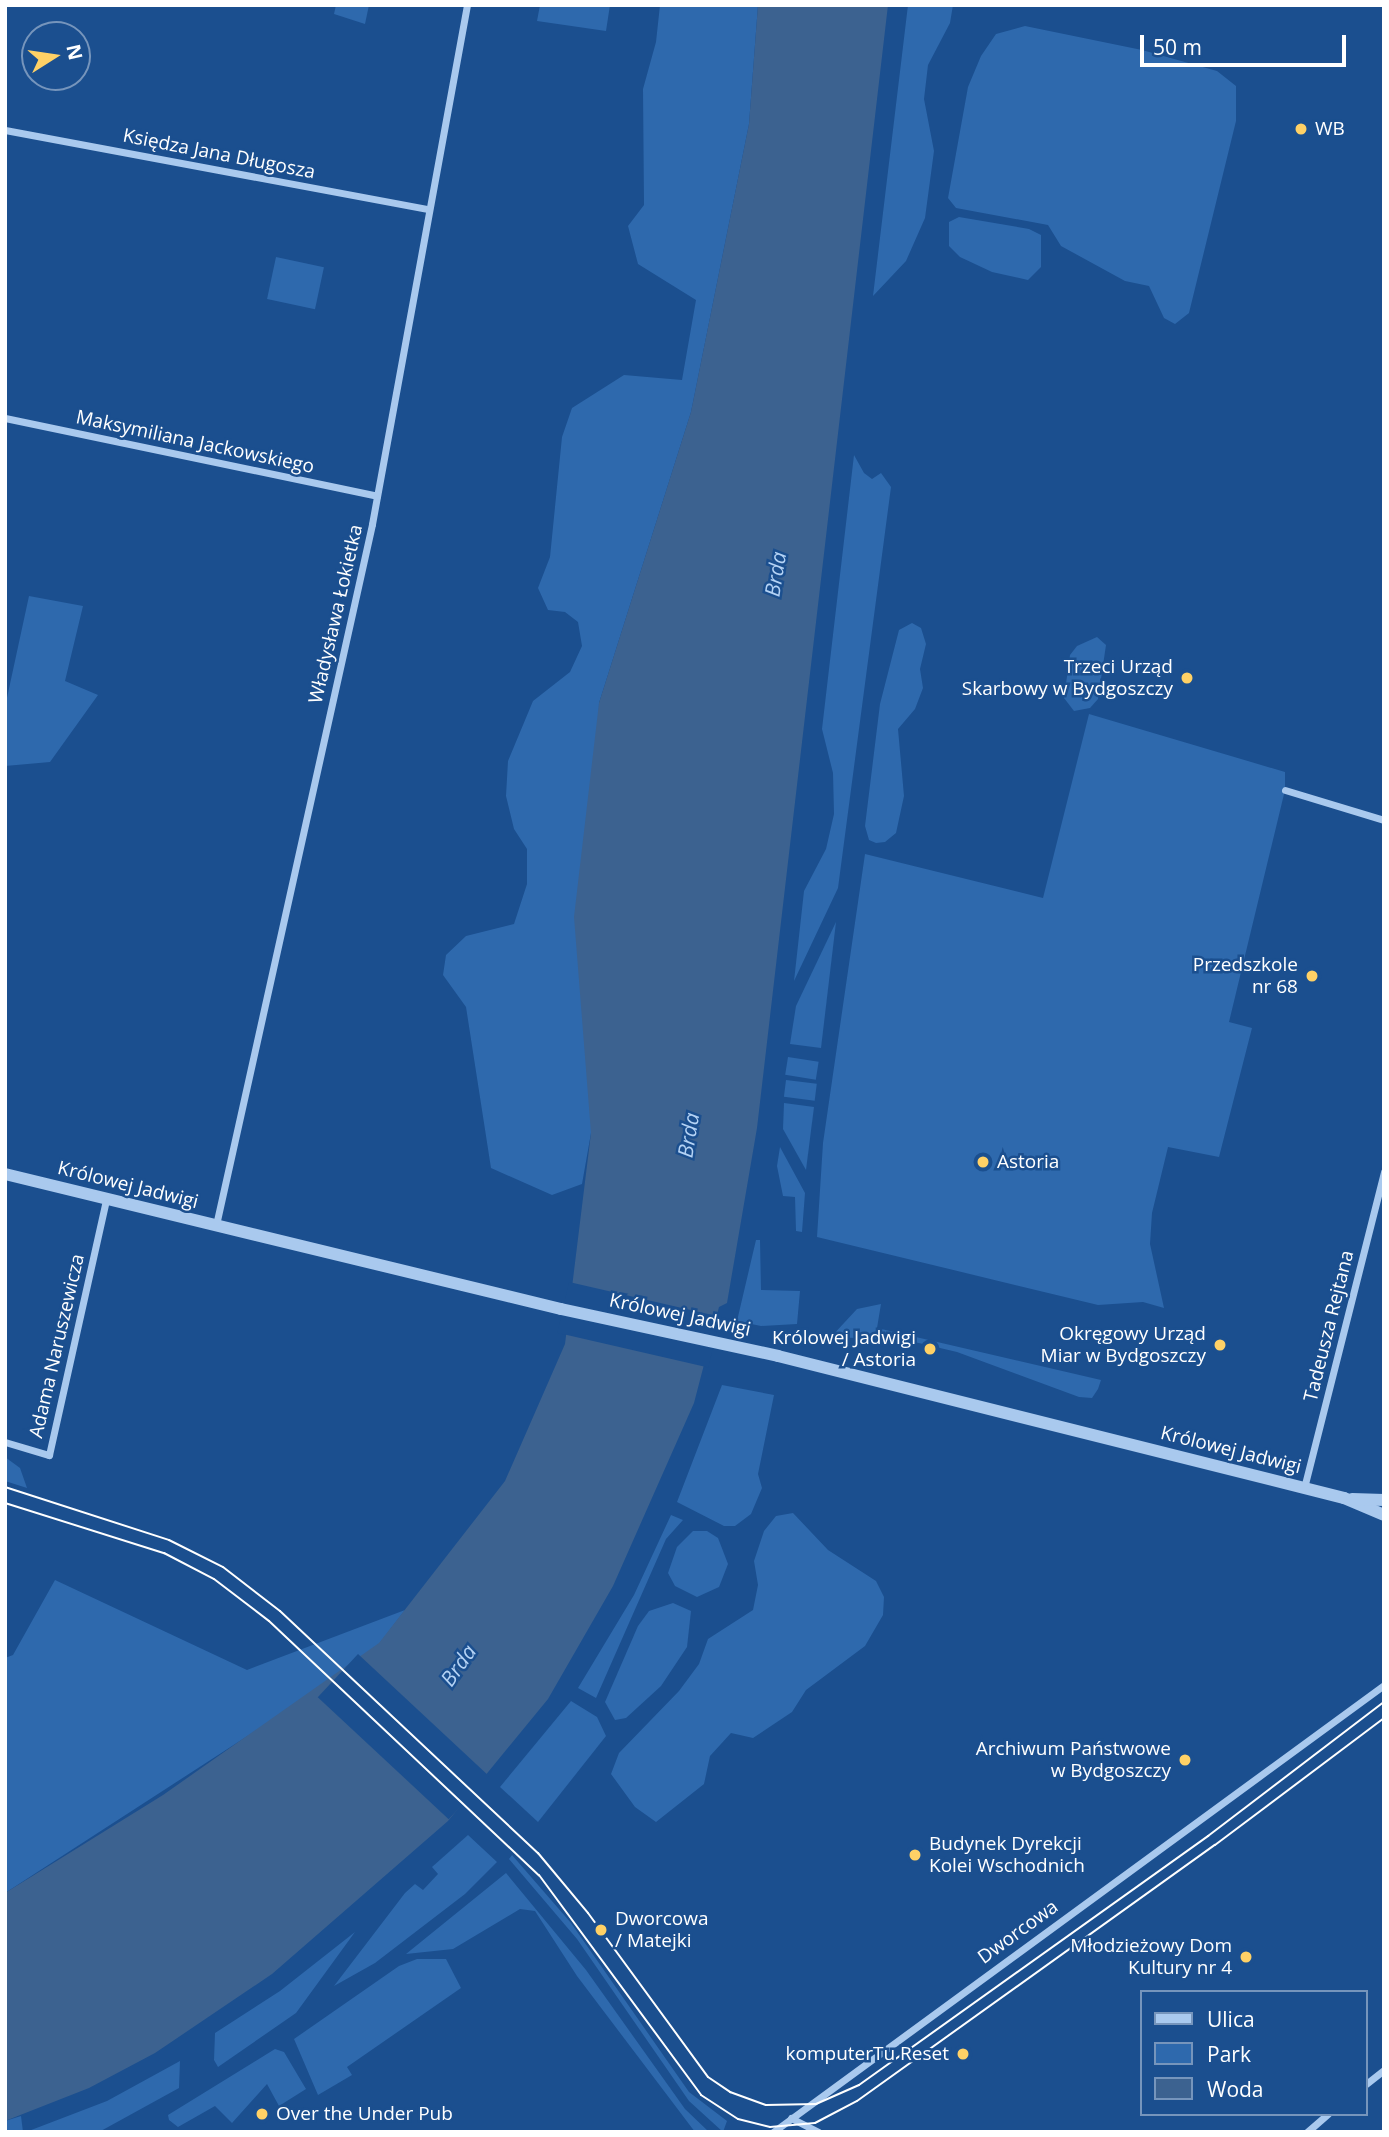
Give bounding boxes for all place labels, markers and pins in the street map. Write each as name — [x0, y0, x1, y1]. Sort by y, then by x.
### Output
place label: WB — [1315, 118, 1345, 140]
marker: WB — [1293, 121, 1309, 137]
place label: Trzeci Urząd Skarbowy w Bydgoszczy — [962, 656, 1173, 700]
marker: Trzeci Urząd Skarbowy w Bydgoszczy — [1179, 670, 1195, 686]
place label: Przedszkole nr 68 — [1193, 954, 1298, 998]
marker: Przedszkole nr 68 — [1304, 968, 1320, 984]
place label: Astoria — [997, 1151, 1059, 1173]
marker: Astoria — [975, 1154, 991, 1170]
place label: Okręgowy Urząd Miar w Bydgoszczy — [1041, 1323, 1206, 1367]
place label: Królowej Jadwigi / Astoria — [772, 1327, 916, 1371]
marker: Okręgowy Urząd Miar w Bydgoszczy — [1212, 1337, 1228, 1353]
marker: Królowej Jadwigi / Astoria — [922, 1341, 938, 1357]
place label: Archiwum Państwowe w Bydgoszczy — [976, 1738, 1171, 1782]
marker: Archiwum Państwowe w Bydgoszczy — [1177, 1752, 1193, 1768]
place label: Budynek Dyrekcji Kolei Wschodnich — [929, 1833, 1085, 1877]
marker: Budynek Dyrekcji Kolei Wschodnich — [907, 1847, 923, 1863]
place label: Dworcowa / Matejki — [615, 1908, 709, 1952]
marker: Dworcowa / Matejki — [593, 1922, 609, 1938]
place label: Młodzieżowy Dom Kultury nr 4 — [1070, 1935, 1232, 1979]
marker: Młodzieżowy Dom Kultury nr 4 — [1238, 1949, 1254, 1965]
place label: komputerTu Reset — [786, 2043, 949, 2065]
marker: komputerTu Reset — [955, 2046, 971, 2062]
place label: Over the Under Pub — [276, 2103, 453, 2125]
marker: Over the Under Pub — [254, 2106, 270, 2122]

